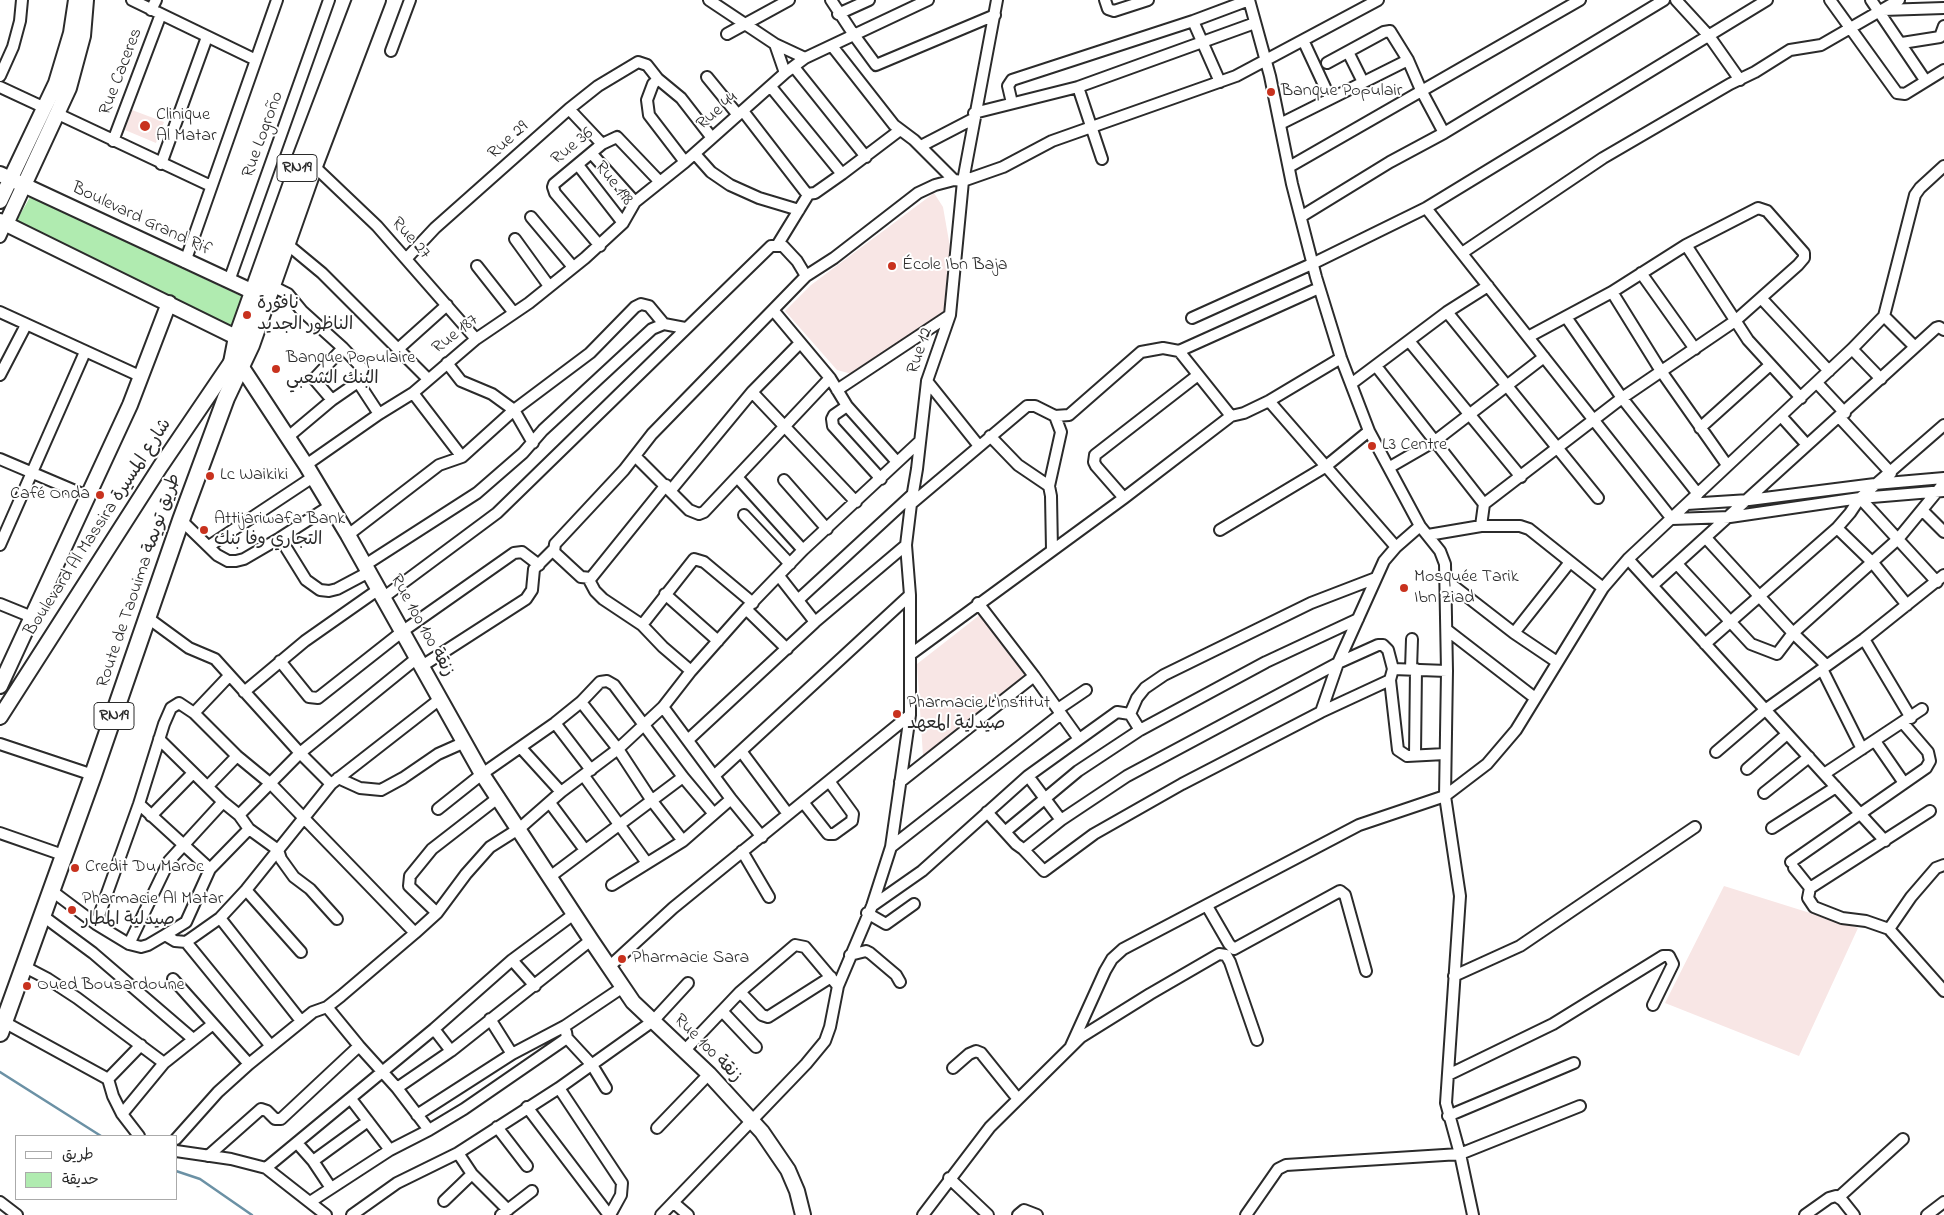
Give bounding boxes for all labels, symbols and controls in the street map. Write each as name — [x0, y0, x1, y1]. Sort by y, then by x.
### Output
street label: Rue Caceres — [96, 26, 148, 118]
place label: Banque Populair — [1281, 81, 1402, 103]
marker: Banque Populair — [1265, 86, 1277, 98]
street label: Rue 44 — [693, 88, 743, 136]
street label: Rue Logroño — [238, 89, 290, 181]
place label: Clinique Al Matar — [156, 105, 217, 148]
street label: Rue 29 — [484, 117, 534, 165]
marker: Clinique Al Matar — [138, 119, 152, 133]
street label: Rue 36 — [548, 123, 598, 171]
road number: RN19 — [277, 154, 317, 182]
street label: Rue 198 — [589, 157, 637, 211]
street label: Boulevard Grand Rif — [68, 178, 214, 262]
street label: Rue 27 — [386, 214, 434, 264]
place label: École Ibn Baja — [902, 255, 1008, 277]
marker: École Ibn Baja — [886, 260, 898, 272]
place label: نافورة الناظور الجديد — [257, 294, 353, 336]
marker: نافورة الناظور الجديد — [241, 309, 253, 321]
street label: Rue 187 — [429, 310, 483, 360]
street label: Rue 12 — [903, 325, 939, 377]
place label: Banque Populaire البنك الشعبي — [286, 348, 415, 390]
marker: Banque Populaire البنك الشعبي — [270, 363, 282, 375]
street label: Boulevard Al Massira شارع المسيرة — [21, 415, 177, 641]
place label: L3 Centre — [1382, 435, 1447, 457]
marker: L3 Centre — [1366, 440, 1378, 452]
place label: Lc Waikiki — [220, 465, 288, 487]
marker: Lc Waikiki — [204, 470, 216, 482]
street label: Route de Taouima طريق تويمة — [93, 471, 187, 691]
place label: Café Onda — [10, 484, 90, 506]
marker: Café Onda — [94, 489, 106, 501]
place label: Attijariwafa Bank التجاري وفا بنك — [214, 509, 345, 552]
marker: Attijariwafa Bank التجاري وفا بنك — [198, 524, 210, 536]
place label: Mosquée Tarik Ibn Ziad — [1414, 567, 1519, 610]
street label: Rue 100 زنقة 100 — [384, 571, 458, 681]
marker: Mosquée Tarik Ibn Ziad — [1398, 582, 1410, 594]
place label: Pharmacie L'Institut صيدلية المعهد — [907, 693, 1050, 736]
road number: RN19 — [94, 702, 134, 729]
marker: Pharmacie L'Institut صيدلية المعهد — [891, 708, 903, 720]
place label: Credit Du Maroc — [85, 857, 204, 879]
marker: Credit Du Maroc — [69, 862, 81, 874]
place label: Pharmacie Al Matar صيدلية المطار — [82, 889, 223, 932]
marker: Pharmacie Al Matar صيدلية المطار — [66, 904, 78, 916]
place label: Pharmacie Sara — [632, 948, 749, 970]
marker: Pharmacie Sara — [616, 953, 628, 965]
place label: Oued Bousardoune — [37, 975, 185, 997]
marker: Oued Bousardoune — [21, 980, 33, 992]
street label: Rue 100 زنقة — [668, 1010, 746, 1088]
legend — [15, 1135, 178, 1200]
text: طريق — [62, 1144, 94, 1166]
text: حديقة — [62, 1169, 99, 1191]

